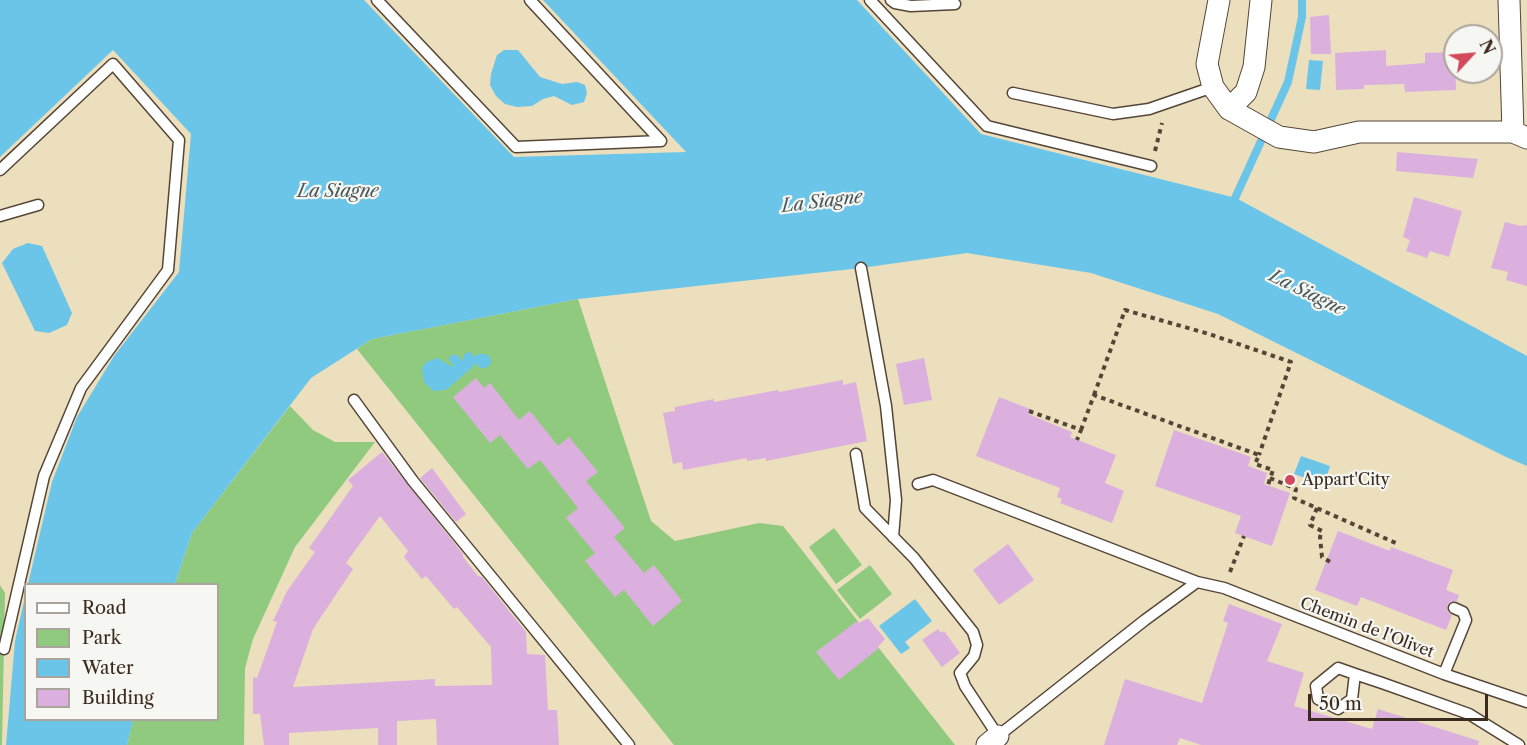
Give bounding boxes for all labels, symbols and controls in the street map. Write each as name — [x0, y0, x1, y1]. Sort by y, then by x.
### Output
north arrow — [1443, 24, 1503, 84]
text: N — [1475, 36, 1499, 58]
water label: La Siagne — [297, 181, 379, 203]
water label: La Siagne — [780, 186, 864, 218]
water label: La Siagne — [1266, 265, 1348, 321]
place label: Appart'City — [1302, 470, 1390, 490]
marker: Appart'City — [1283, 473, 1297, 487]
legend — [24, 583, 219, 721]
street label: Chemin de l'Olivet — [1297, 594, 1437, 662]
text: Road — [82, 597, 127, 619]
text: Park — [82, 627, 121, 649]
text: Water — [82, 657, 134, 679]
scale bar — [1311, 682, 1491, 720]
text: Building — [82, 687, 154, 709]
text: 50 m — [1319, 693, 1362, 715]

